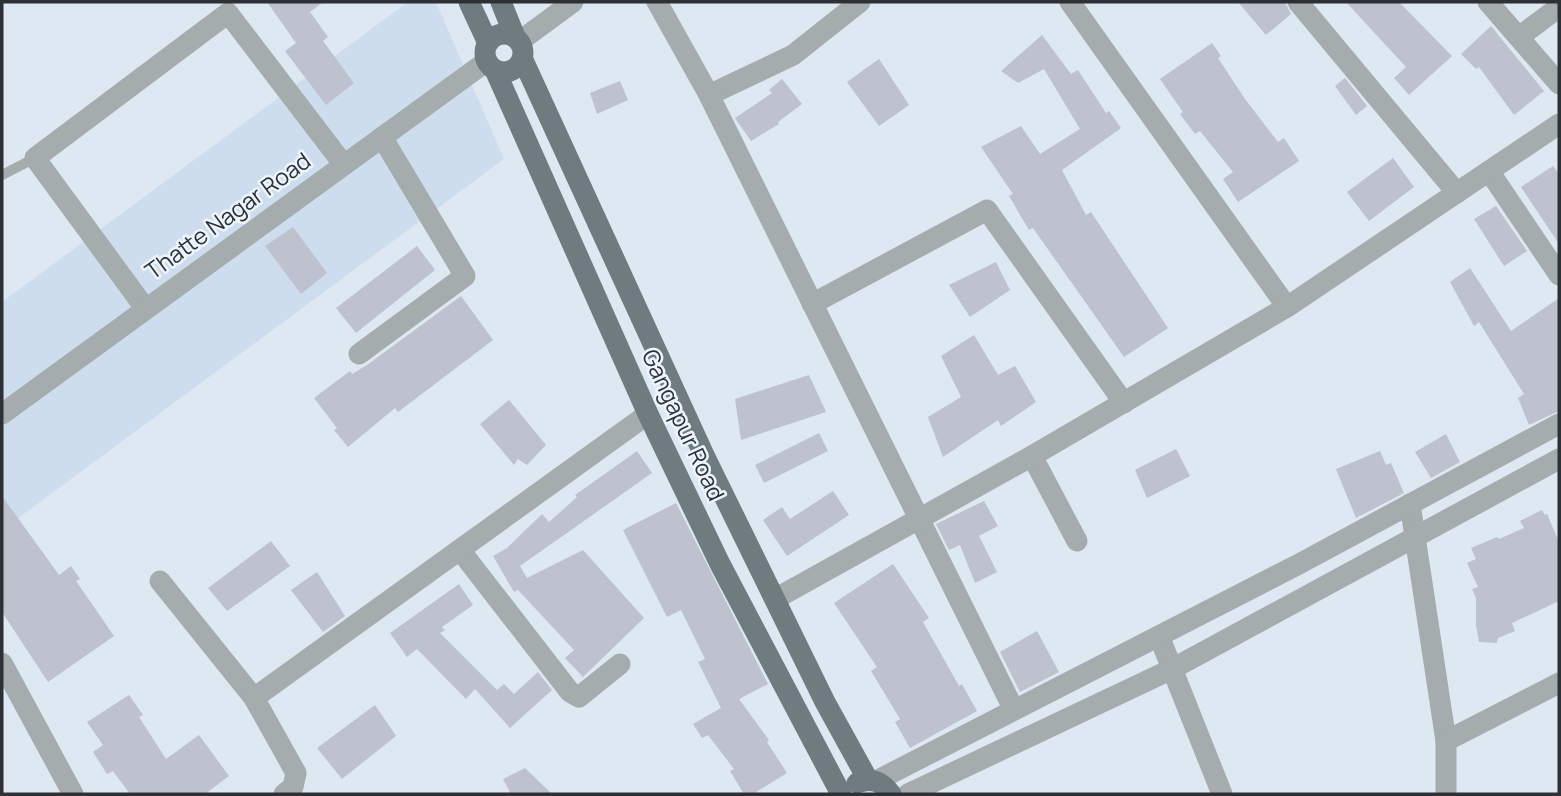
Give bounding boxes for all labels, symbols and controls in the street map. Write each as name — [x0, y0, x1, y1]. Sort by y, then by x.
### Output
street label: Thatte Nagar Road — [138, 144, 317, 286]
street label: Gangapur Road — [635, 344, 733, 506]

